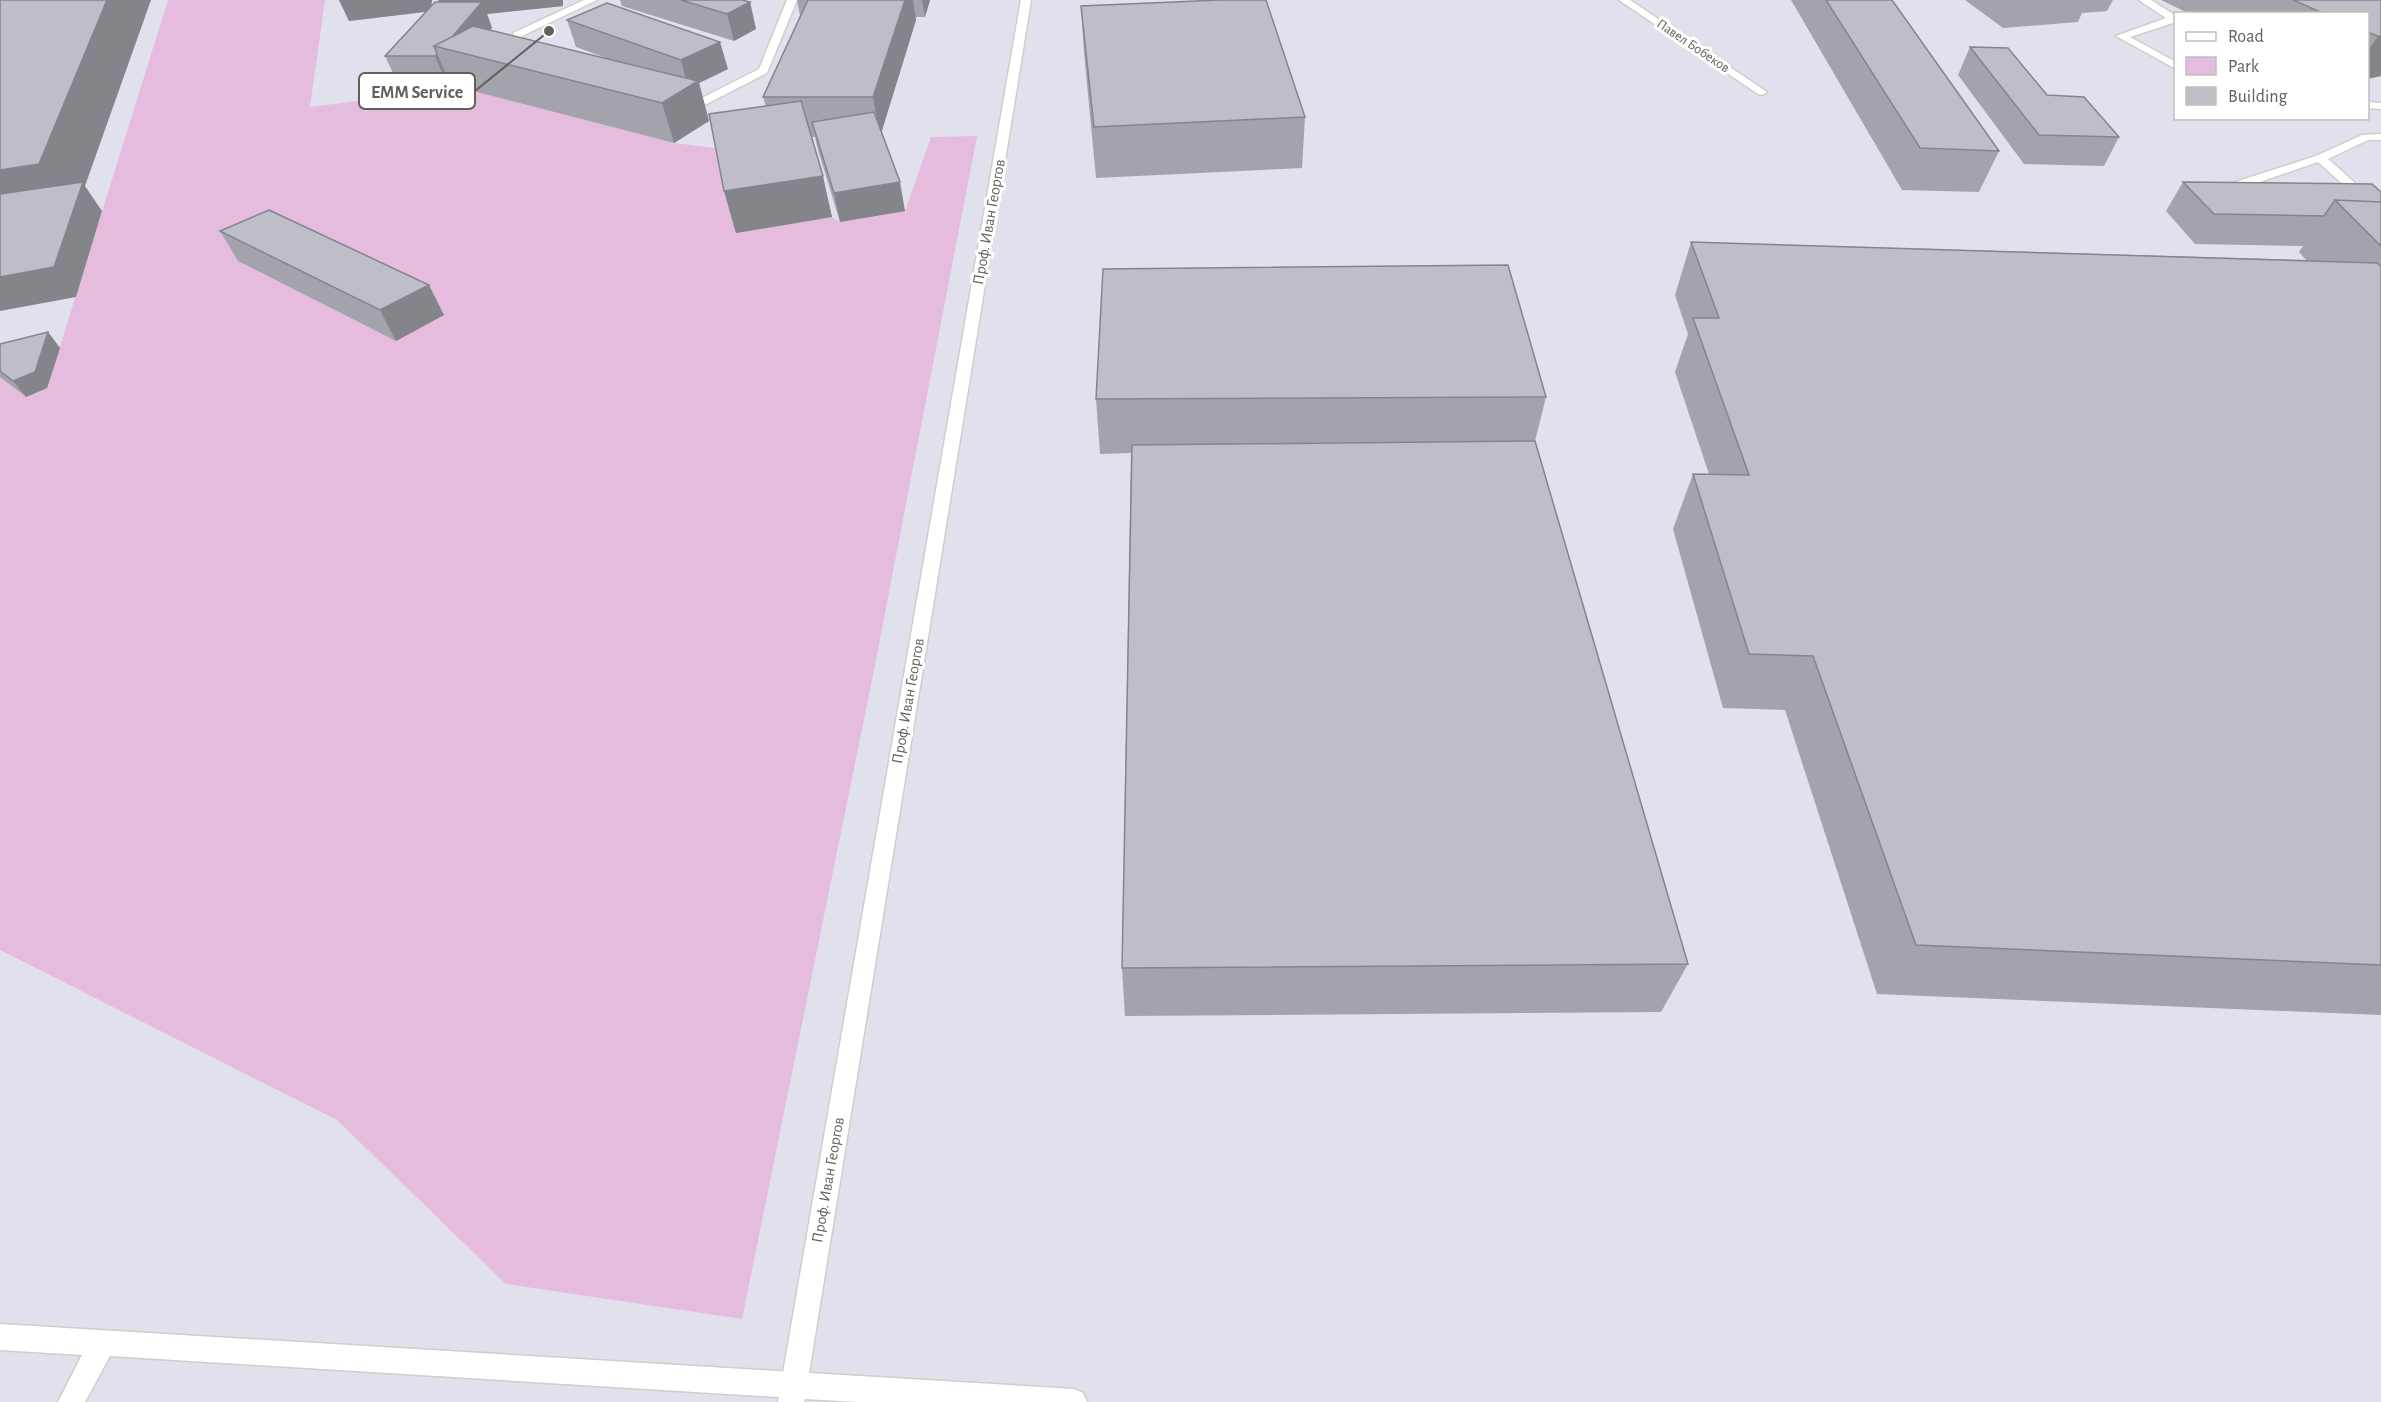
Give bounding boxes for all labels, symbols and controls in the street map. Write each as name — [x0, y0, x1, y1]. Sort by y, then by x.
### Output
legend — [2174, 12, 2369, 120]
street label: Павел Бобеков — [1654, 17, 1732, 75]
text: Road — [2228, 28, 2264, 46]
text: Park — [2228, 58, 2260, 76]
callout: EMM Service — [359, 73, 475, 109]
text: EMM Service — [371, 84, 463, 102]
text: Building — [2228, 88, 2288, 106]
street label: Проф. Иван Георгов — [970, 158, 1008, 286]
street label: Проф. Иван Георгов — [889, 637, 927, 765]
street label: Проф. Иван Георгов — [809, 1116, 847, 1244]

